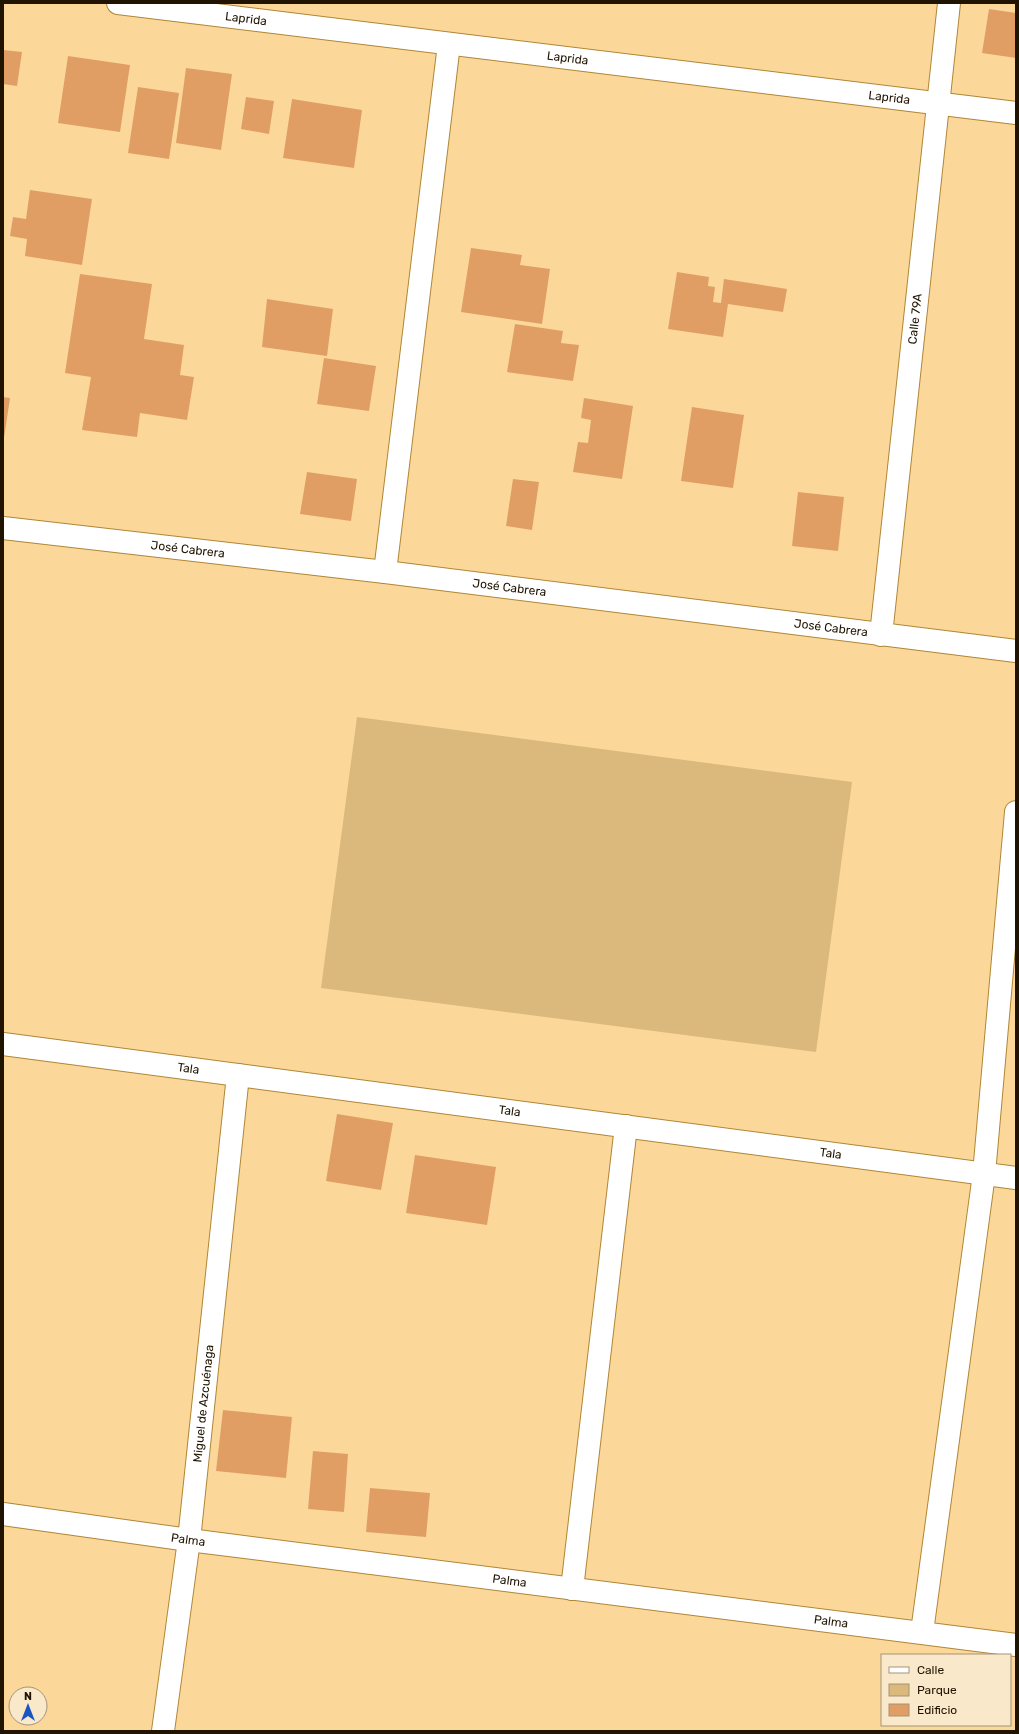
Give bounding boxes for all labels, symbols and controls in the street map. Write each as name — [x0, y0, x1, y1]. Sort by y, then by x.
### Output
street label: Laprida — [224, 9, 268, 28]
street label: Laprida — [546, 49, 589, 68]
street label: Laprida — [868, 88, 911, 107]
street label: Calle 79A — [905, 293, 925, 345]
street label: José Cabrera — [150, 538, 226, 560]
street label: José Cabrera — [472, 576, 547, 599]
street label: José Cabrera — [793, 616, 869, 639]
street label: Tala — [177, 1060, 200, 1077]
street label: Tala — [498, 1103, 521, 1119]
street label: Tala — [819, 1145, 843, 1162]
street label: Miguel de Azcuénaga — [190, 1344, 217, 1463]
street label: Palma — [170, 1531, 206, 1549]
street label: Palma — [492, 1572, 528, 1590]
street label: Palma — [813, 1612, 849, 1631]
legend — [881, 1654, 1011, 1726]
text: Calle — [917, 1663, 944, 1677]
text: Parque — [917, 1683, 957, 1697]
north arrow — [8, 1686, 48, 1726]
text: N — [24, 1690, 32, 1703]
text: Edificio — [917, 1703, 957, 1717]

